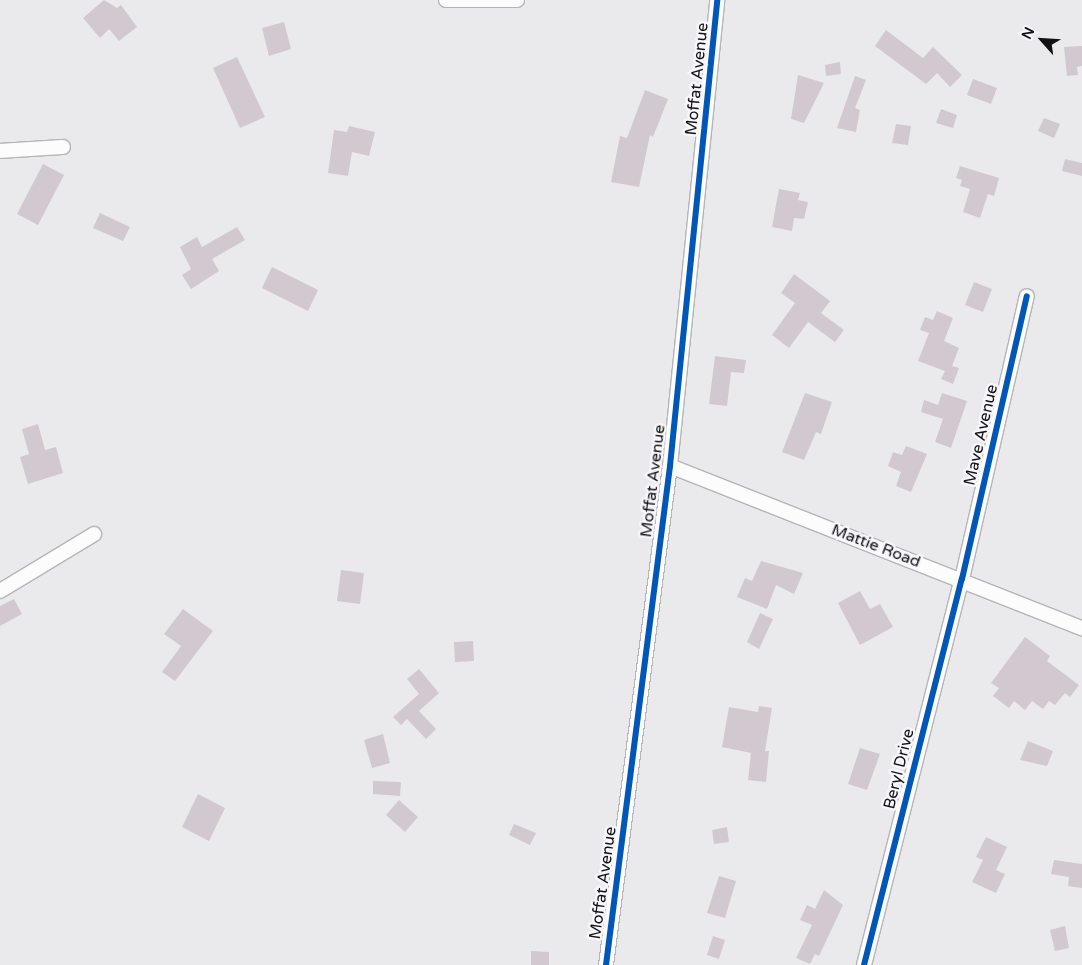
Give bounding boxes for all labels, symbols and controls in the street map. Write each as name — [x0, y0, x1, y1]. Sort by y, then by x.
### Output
north arrow — [1017, 15, 1067, 65]
street label: Moffat Avenue — [682, 22, 712, 136]
text: N — [1018, 24, 1038, 42]
street label: Mave Avenue — [960, 383, 1002, 487]
street label: Moffat Avenue — [637, 424, 669, 538]
street label: Mattie Road — [829, 520, 923, 572]
street label: Beryl Drive — [880, 727, 918, 811]
street label: Moffat Avenue — [586, 826, 620, 940]

